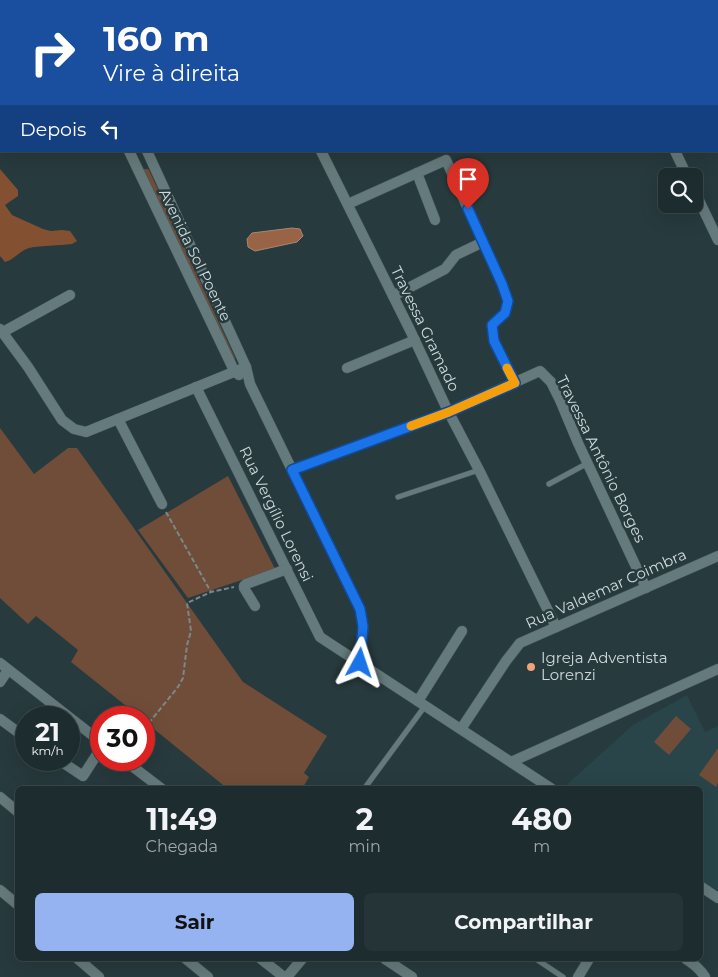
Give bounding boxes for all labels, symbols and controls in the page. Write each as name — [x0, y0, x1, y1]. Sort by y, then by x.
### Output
text: 160 m — [103, 17, 209, 60]
icon: right — [20, 20, 85, 85]
text: Vire à direita — [103, 60, 240, 87]
icon: left — [96, 115, 124, 143]
text: Depois — [20, 118, 86, 141]
pin — [447, 158, 489, 209]
icon: arrive — [454, 165, 482, 193]
map controls — [658, 168, 703, 213]
button: search — [658, 168, 703, 213]
street label: Avenida Sol Poente — [155, 185, 236, 324]
street label: Travessa Gramado — [387, 263, 464, 395]
street label: Travessa Antônio Borges — [553, 372, 650, 546]
street label: Rua Vergílio Lorensi — [235, 443, 318, 585]
street label: Rua Valdemar Coimbra — [522, 544, 689, 633]
position arrow — [333, 636, 385, 688]
place label: Igreja Adventista Lorenzi — [541, 648, 668, 684]
marker: Igreja Adventista Lorenzi — [525, 661, 537, 673]
speed limit sign: 30 — [90, 706, 155, 771]
text: 21 — [35, 717, 60, 747]
text: km/h — [31, 743, 64, 758]
text: 11:49 — [146, 801, 217, 838]
text: 2 — [356, 801, 374, 838]
text: 480 — [511, 801, 572, 838]
text: Chegada — [146, 837, 218, 856]
text: min — [349, 837, 381, 856]
text: m — [533, 837, 550, 856]
button: Sair — [35, 893, 354, 951]
button: Compartilhar — [364, 893, 683, 951]

